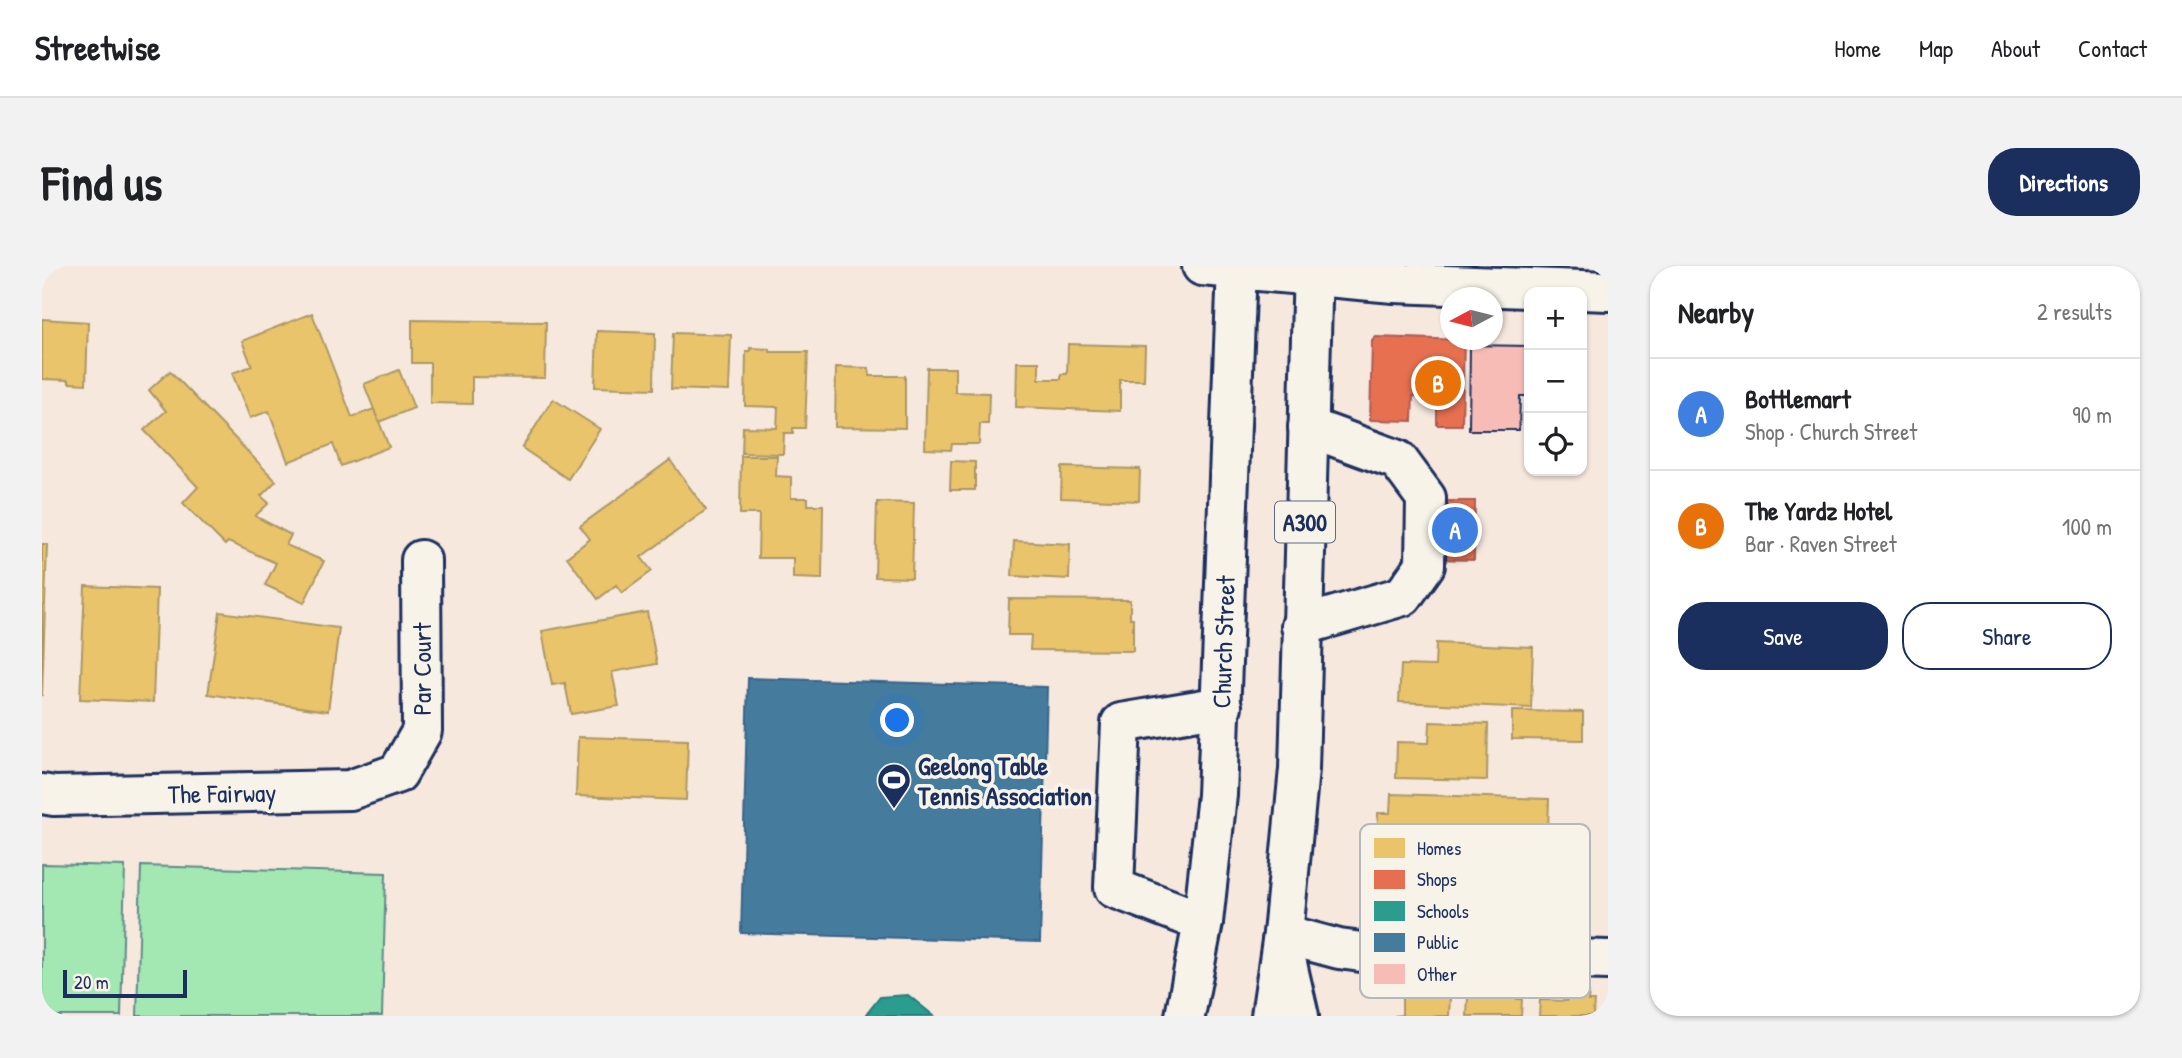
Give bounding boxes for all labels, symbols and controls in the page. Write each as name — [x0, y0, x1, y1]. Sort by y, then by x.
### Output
text: Streetwise — [35, 26, 160, 70]
text: Home — [1834, 32, 1881, 64]
text: Map — [1919, 32, 1953, 64]
text: About — [1991, 32, 2040, 64]
text: Contact — [2078, 32, 2147, 64]
button: Directions — [1988, 148, 2140, 216]
text: Find us — [42, 149, 162, 215]
north arrow — [1440, 287, 1503, 350]
map controls — [1524, 287, 1587, 476]
button: + — [1524, 287, 1587, 350]
text: Nearby — [1678, 292, 1754, 332]
text: 2 results — [2037, 296, 2112, 327]
button: − — [1524, 350, 1587, 413]
pin: B — [1415, 357, 1461, 409]
text: Bottlemart — [1745, 381, 1851, 416]
text: A — [1695, 399, 1707, 430]
text: 90 m — [2072, 399, 2112, 430]
button: locate — [1524, 413, 1587, 476]
text: Shop · Church Street — [1745, 416, 1917, 447]
text: The Yardz Hotel — [1745, 493, 1892, 528]
road number: A300 — [1275, 501, 1335, 542]
pin: A — [1432, 504, 1478, 556]
text: B — [1695, 511, 1707, 542]
text: 100 m — [2062, 511, 2112, 542]
text: Bar · Raven Street — [1745, 528, 1897, 559]
street label: Church Street — [1203, 574, 1243, 709]
button: Save — [1678, 602, 1888, 670]
button: Share — [1902, 602, 2112, 670]
street label: Par Court — [404, 622, 439, 715]
your location — [880, 703, 914, 737]
place label: Geelong Table Tennis Association — [917, 748, 1092, 813]
sports icon: Geelong Table Tennis Association — [875, 761, 913, 810]
street label: The Fairway — [167, 775, 277, 811]
legend — [1360, 824, 1590, 998]
text: Homes — [1417, 835, 1461, 861]
text: Shops — [1417, 866, 1457, 892]
text: Schools — [1417, 898, 1469, 924]
text: Public — [1417, 929, 1459, 955]
text: Other — [1417, 961, 1458, 987]
scale bar — [63, 967, 187, 999]
text: 20 m — [74, 969, 109, 995]

